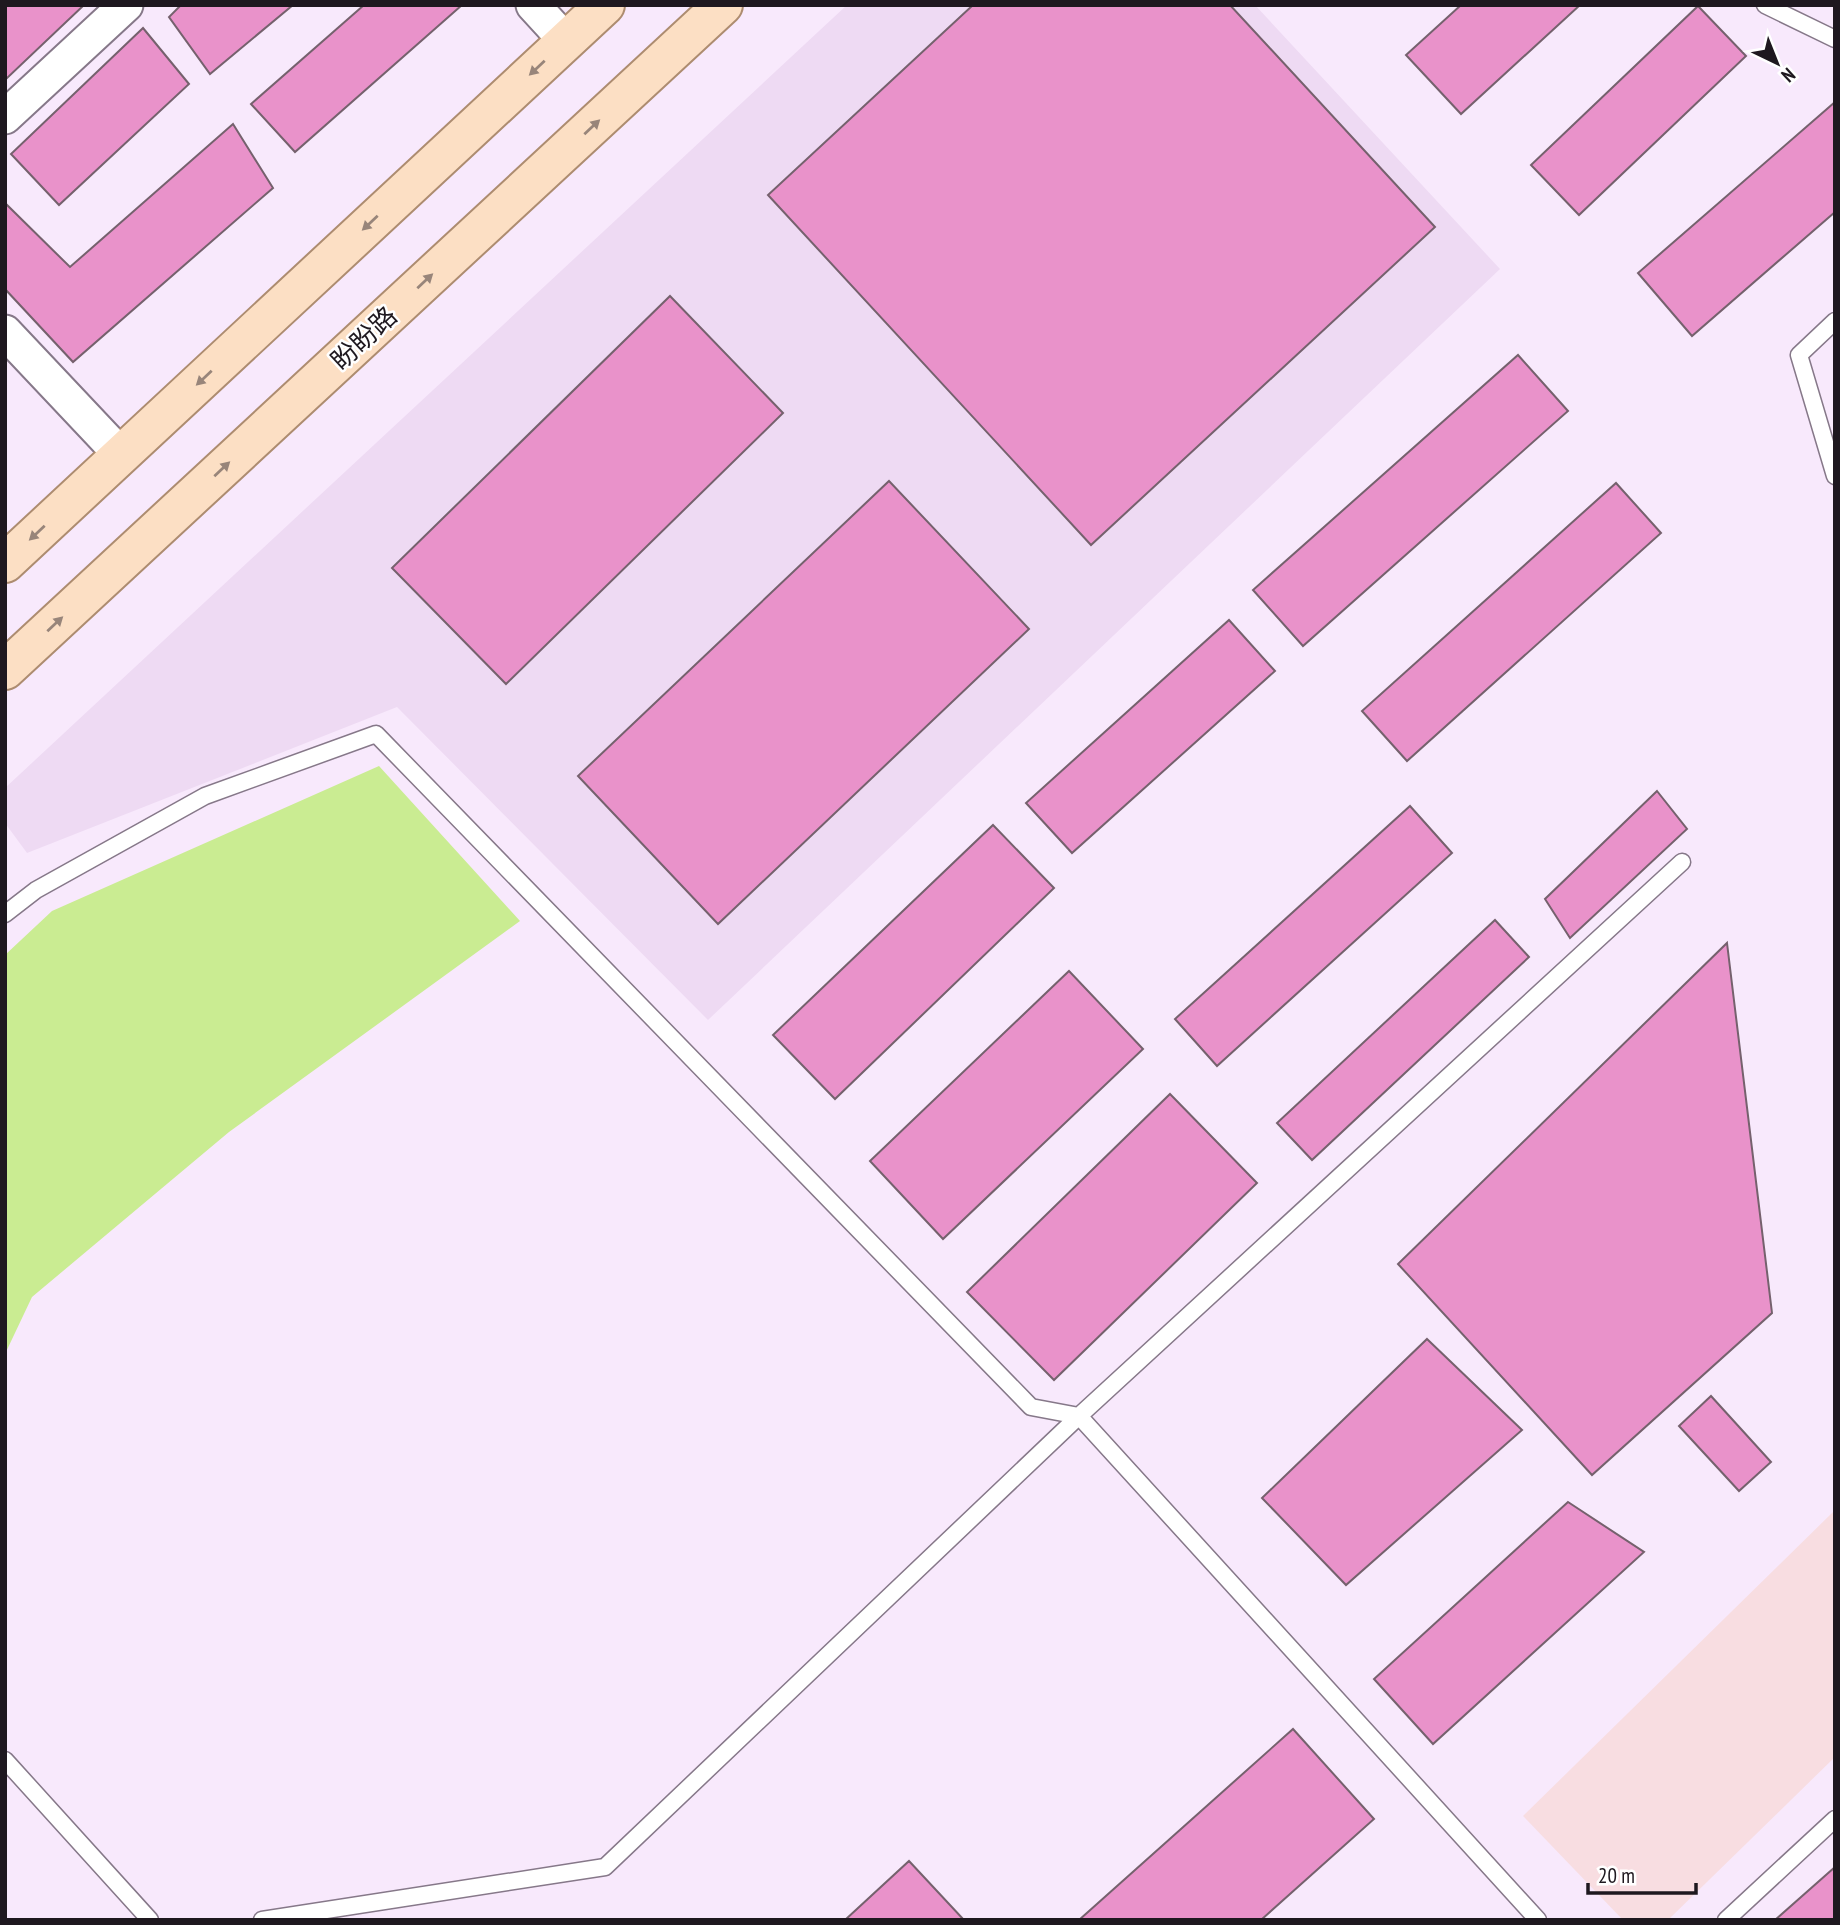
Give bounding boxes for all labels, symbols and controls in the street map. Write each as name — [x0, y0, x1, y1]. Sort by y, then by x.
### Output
north arrow — [1742, 28, 1812, 98]
one-way arrow — [529, 60, 546, 76]
text: N — [1777, 63, 1801, 88]
one-way arrow — [583, 119, 600, 135]
one-way arrow — [362, 215, 379, 231]
one-way arrow — [416, 274, 433, 290]
street label: 盼盼路 — [324, 299, 403, 376]
one-way arrow — [196, 370, 213, 386]
one-way arrow — [213, 461, 231, 477]
one-way arrow — [29, 525, 46, 541]
one-way arrow — [46, 616, 63, 632]
scale bar — [1588, 1852, 1696, 1896]
text: 20 m — [1598, 1862, 1635, 1889]

